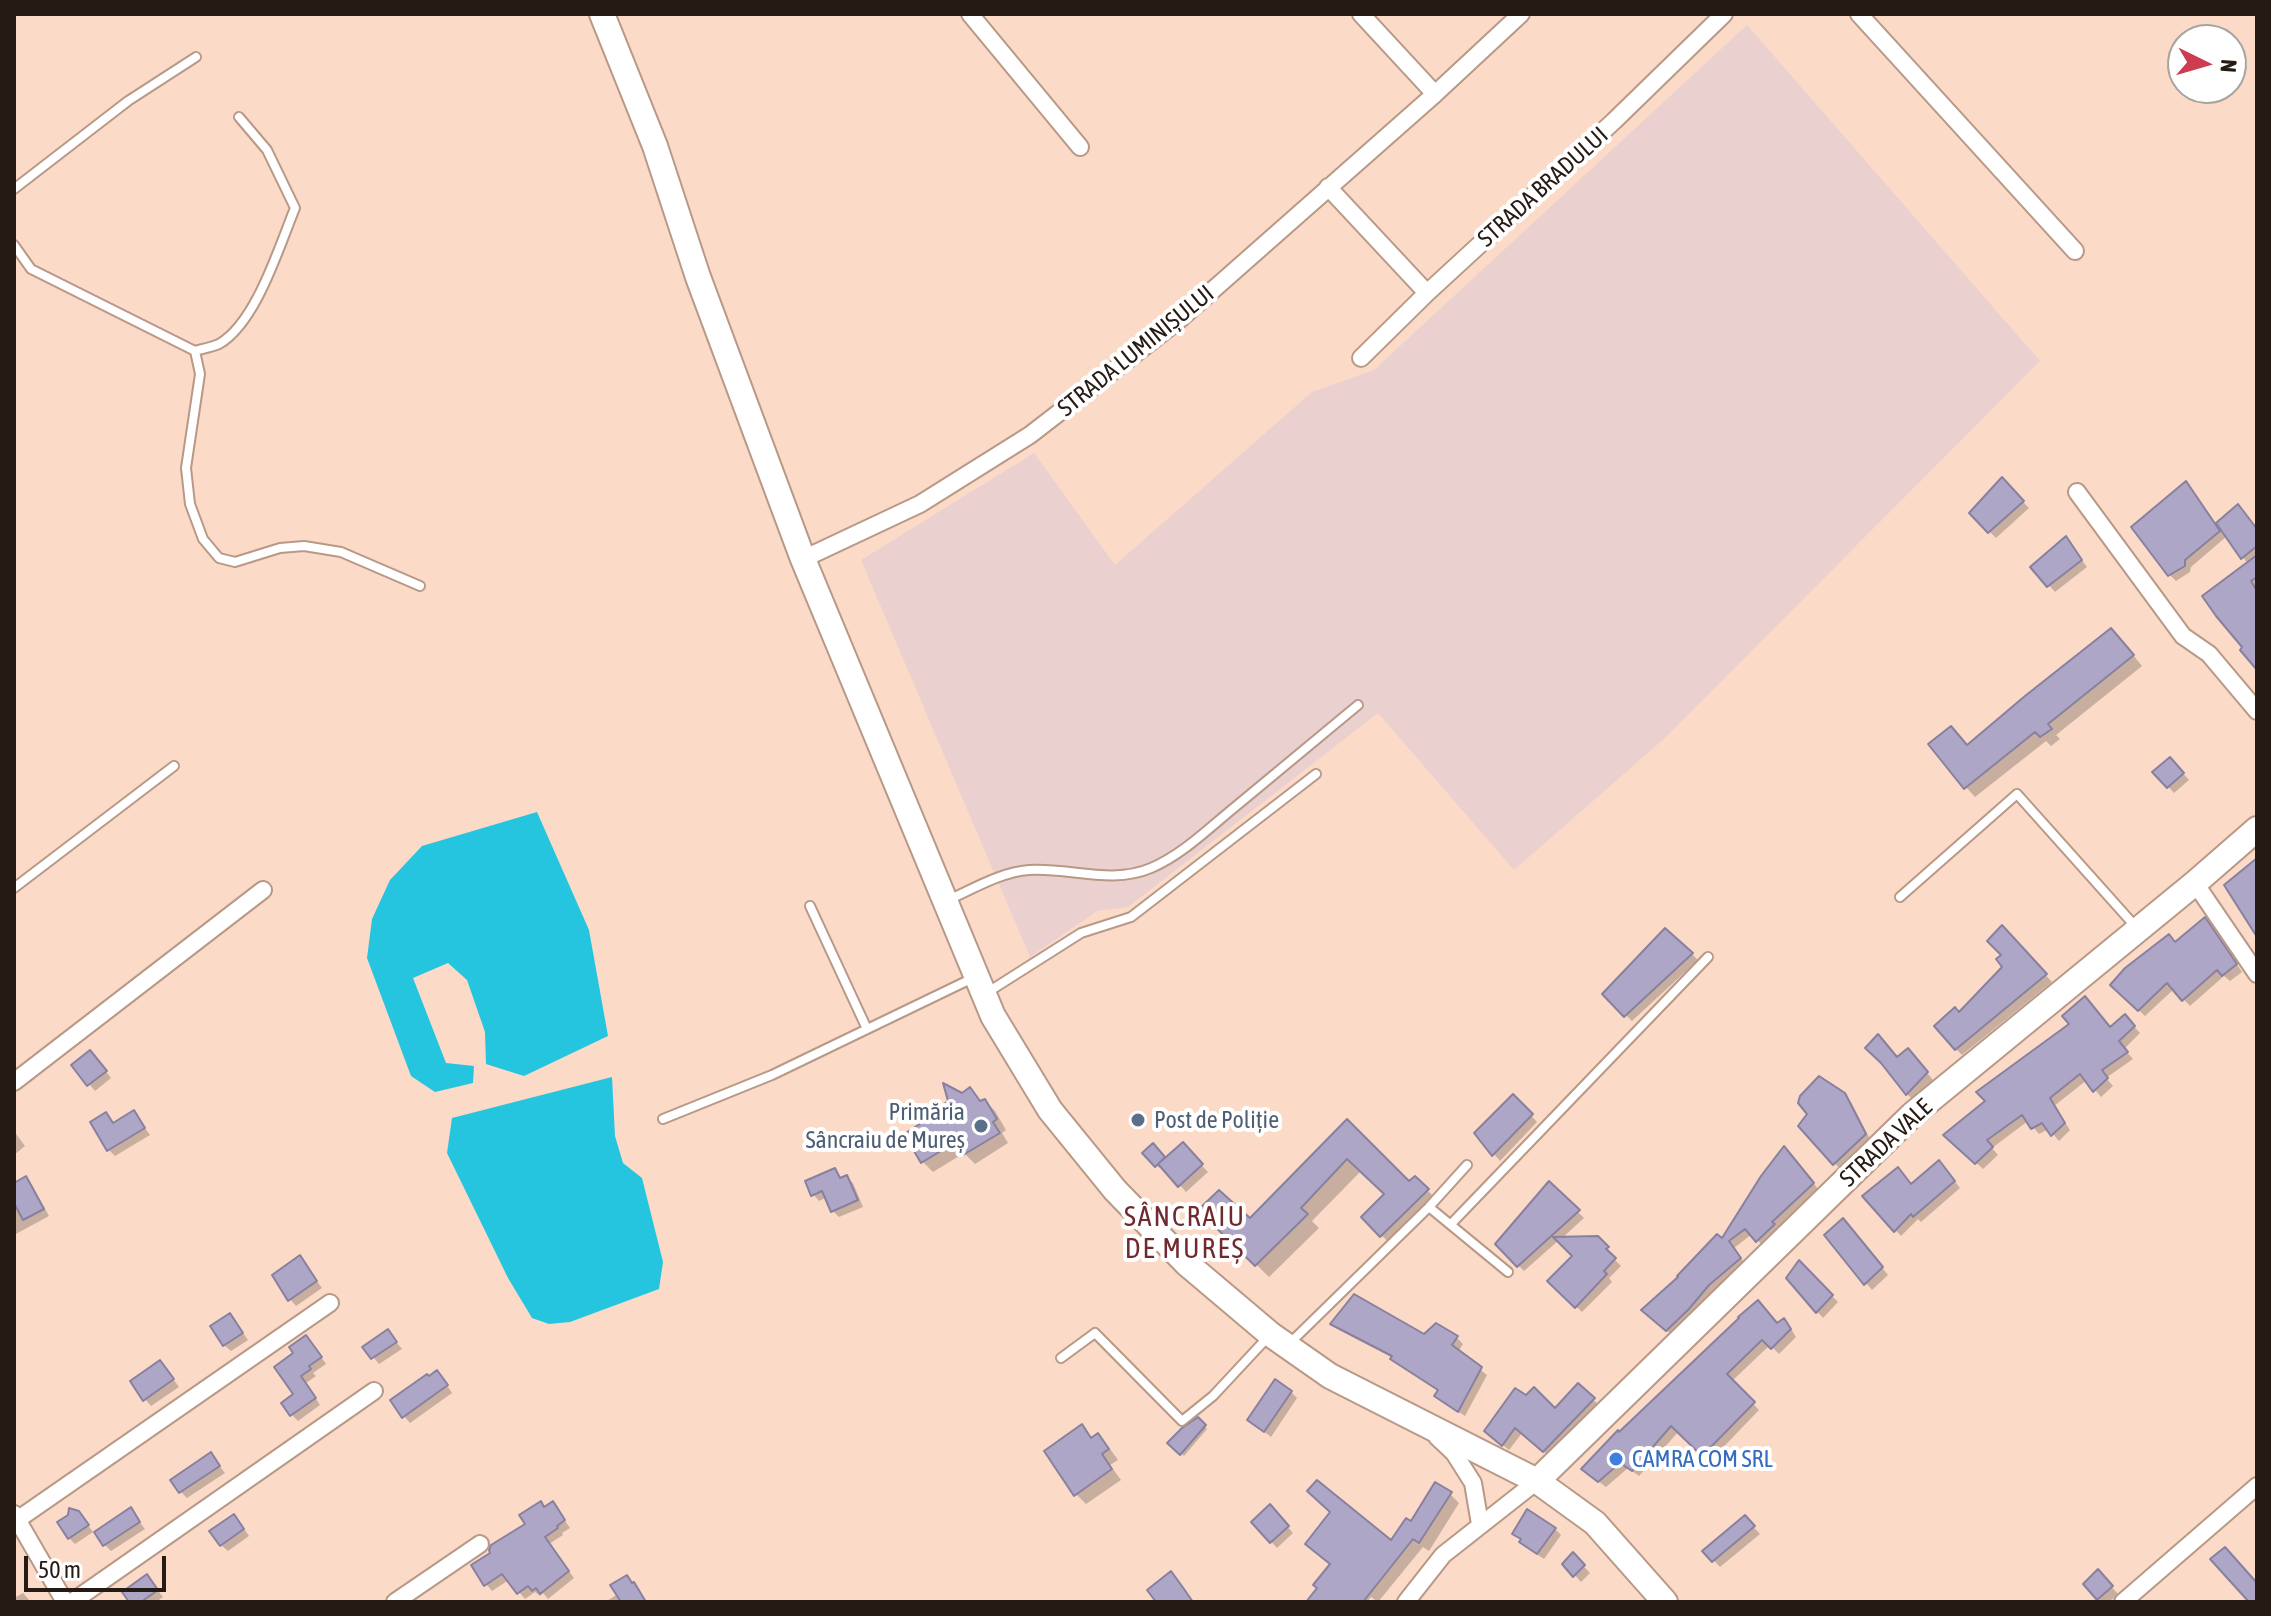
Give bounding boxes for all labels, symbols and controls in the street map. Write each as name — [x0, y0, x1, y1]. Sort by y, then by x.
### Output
north arrow — [2167, 24, 2247, 104]
text: N — [2215, 58, 2242, 74]
street label: STRADA BRADULUI — [1472, 121, 1614, 253]
street label: STRADA LUMINIȘULUI — [1052, 279, 1220, 423]
street label: STRADA VALE — [1834, 1093, 1938, 1193]
place label: Primăria Sâncraiu de Mureș — [805, 1098, 965, 1154]
place label: Post de Poliție — [1154, 1106, 1279, 1134]
marker: Post de Poliție — [1129, 1111, 1147, 1129]
marker: Primăria Sâncraiu de Mureș — [972, 1117, 990, 1135]
district label: SÂNCRAIU DE MUREȘ — [1124, 1200, 1246, 1266]
place label: CAMRA COM SRL — [1632, 1445, 1773, 1473]
marker: CAMRA COM SRL — [1607, 1450, 1625, 1468]
scale bar — [28, 1540, 170, 1590]
text: 50 m — [38, 1556, 81, 1583]

